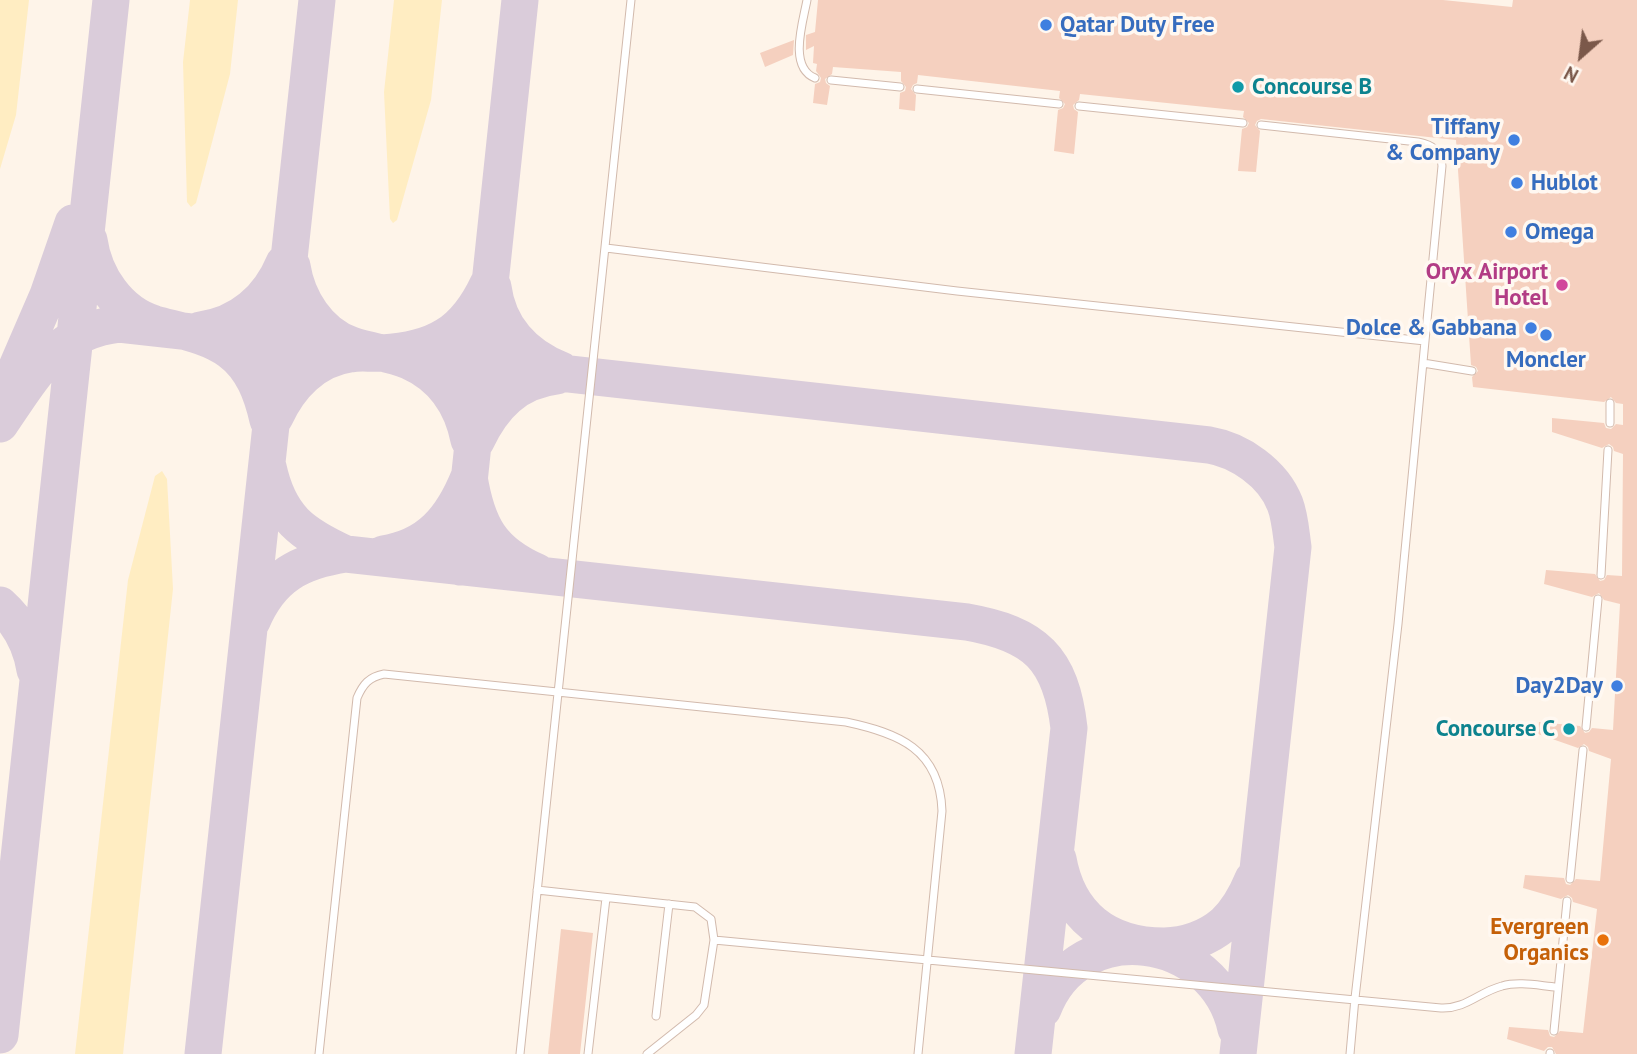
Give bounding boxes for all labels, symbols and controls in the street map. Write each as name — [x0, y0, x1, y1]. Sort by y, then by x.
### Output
place label: Qatar Duty Free — [1060, 11, 1215, 39]
marker: Qatar Duty Free — [1038, 17, 1054, 33]
north arrow — [1546, 21, 1616, 91]
text: N — [1560, 61, 1582, 88]
place label: Concourse B — [1252, 73, 1372, 101]
marker: Concourse B — [1230, 79, 1246, 95]
place label: Tiffany & Company — [1385, 113, 1500, 167]
marker: Tiffany & Company — [1506, 132, 1522, 148]
place label: Hublot — [1531, 169, 1598, 197]
marker: Hublot — [1509, 175, 1525, 191]
place label: Omega — [1525, 218, 1594, 246]
marker: Omega — [1503, 224, 1519, 240]
place label: Oryx Airport Hotel — [1426, 258, 1548, 312]
marker: Oryx Airport Hotel — [1554, 277, 1570, 293]
place label: Dolce & Gabbana — [1346, 314, 1517, 342]
marker: Dolce & Gabbana — [1523, 320, 1539, 336]
marker: Moncler — [1538, 327, 1554, 343]
place label: Moncler — [1506, 346, 1586, 374]
place label: Day2Day — [1515, 672, 1603, 700]
marker: Day2Day — [1609, 678, 1625, 694]
place label: Concourse C — [1436, 715, 1555, 743]
marker: Concourse C — [1561, 721, 1577, 737]
place label: Evergreen Organics — [1490, 913, 1589, 967]
marker: Evergreen Organics — [1595, 932, 1611, 948]

